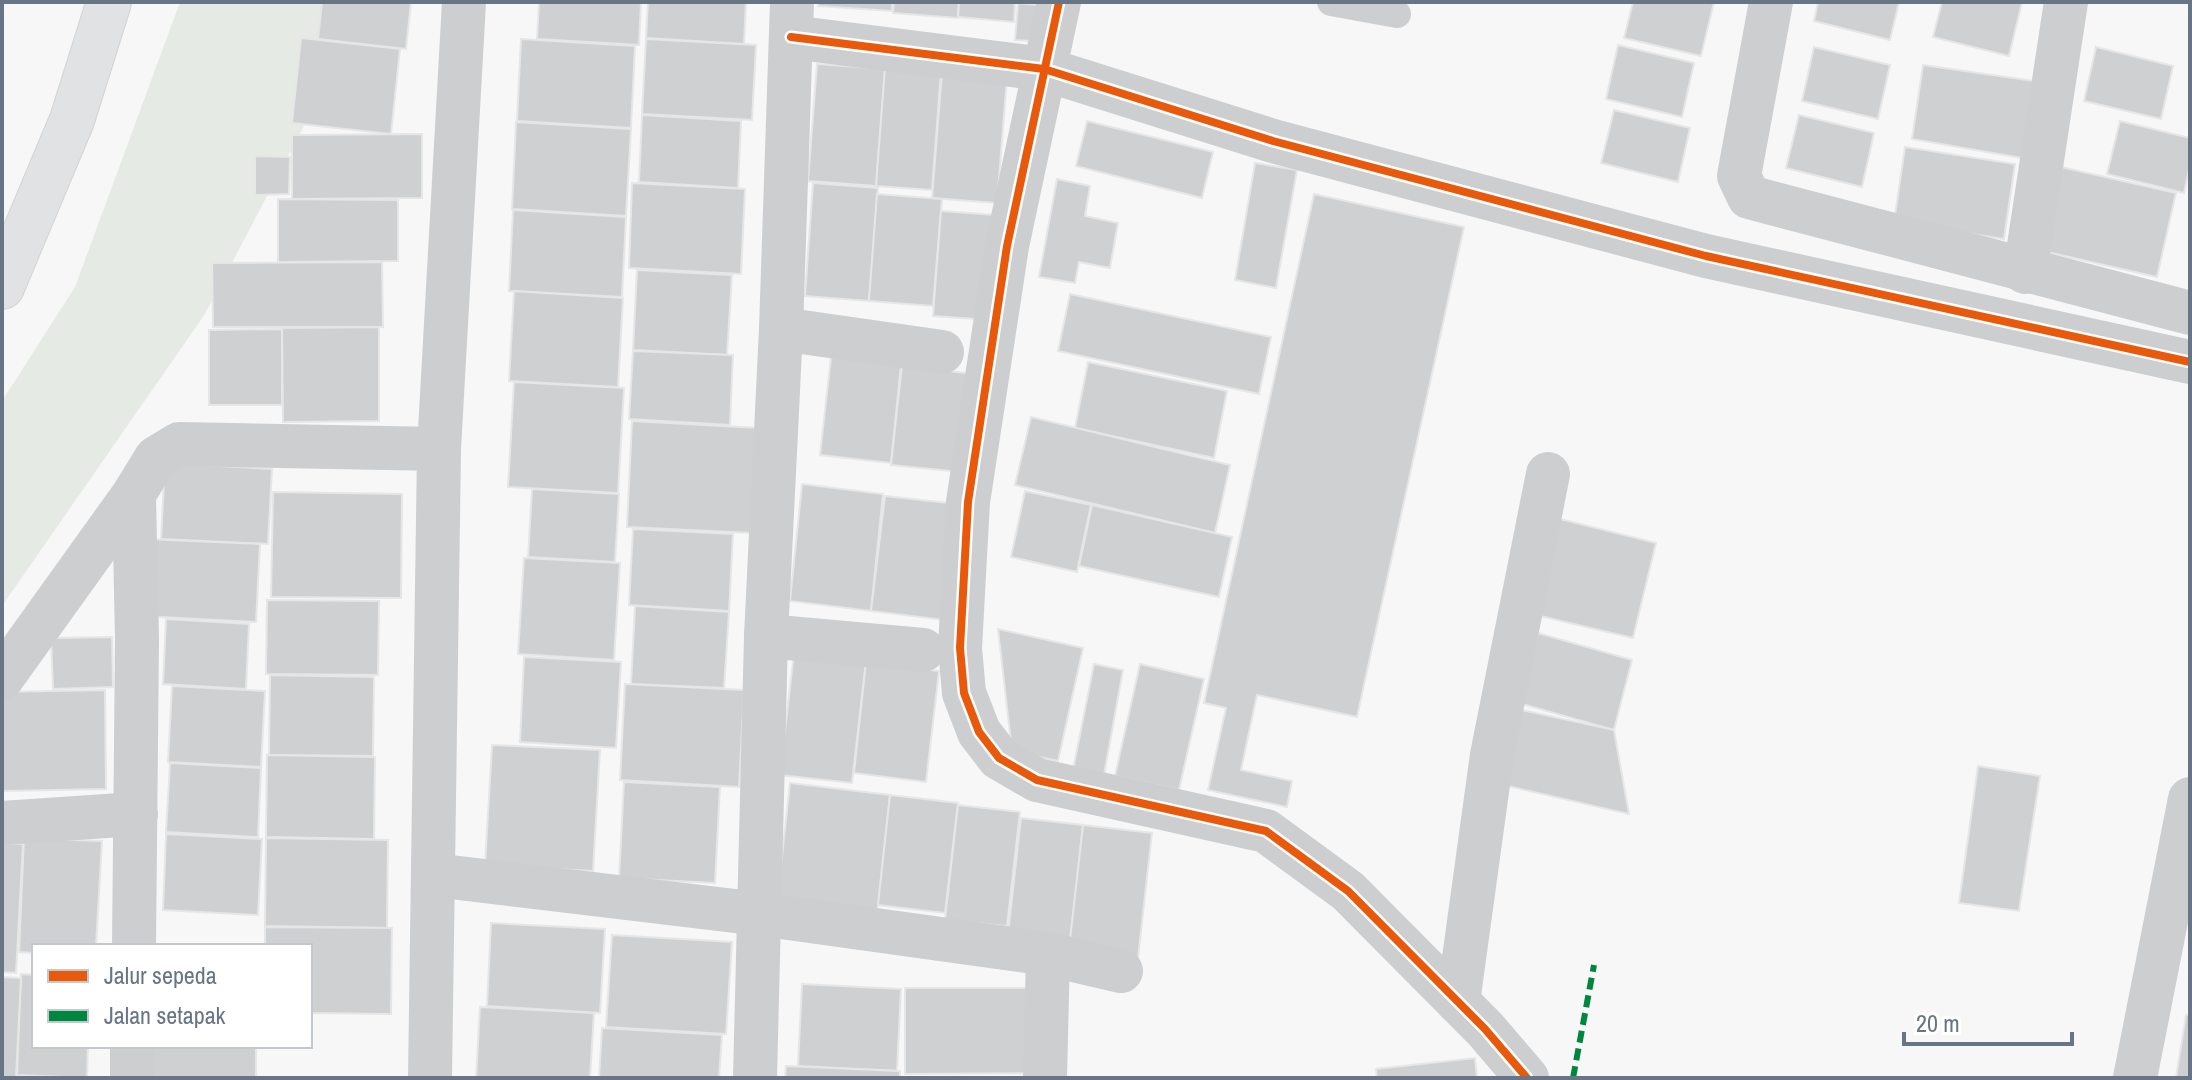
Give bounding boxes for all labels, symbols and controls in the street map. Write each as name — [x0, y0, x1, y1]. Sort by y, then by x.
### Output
legend — [32, 944, 312, 1048]
text: Jalur sepeda — [104, 959, 217, 991]
scale bar — [1904, 996, 2072, 1046]
text: Jalan setapak — [104, 999, 226, 1031]
text: 20 m — [1916, 1007, 1960, 1039]

